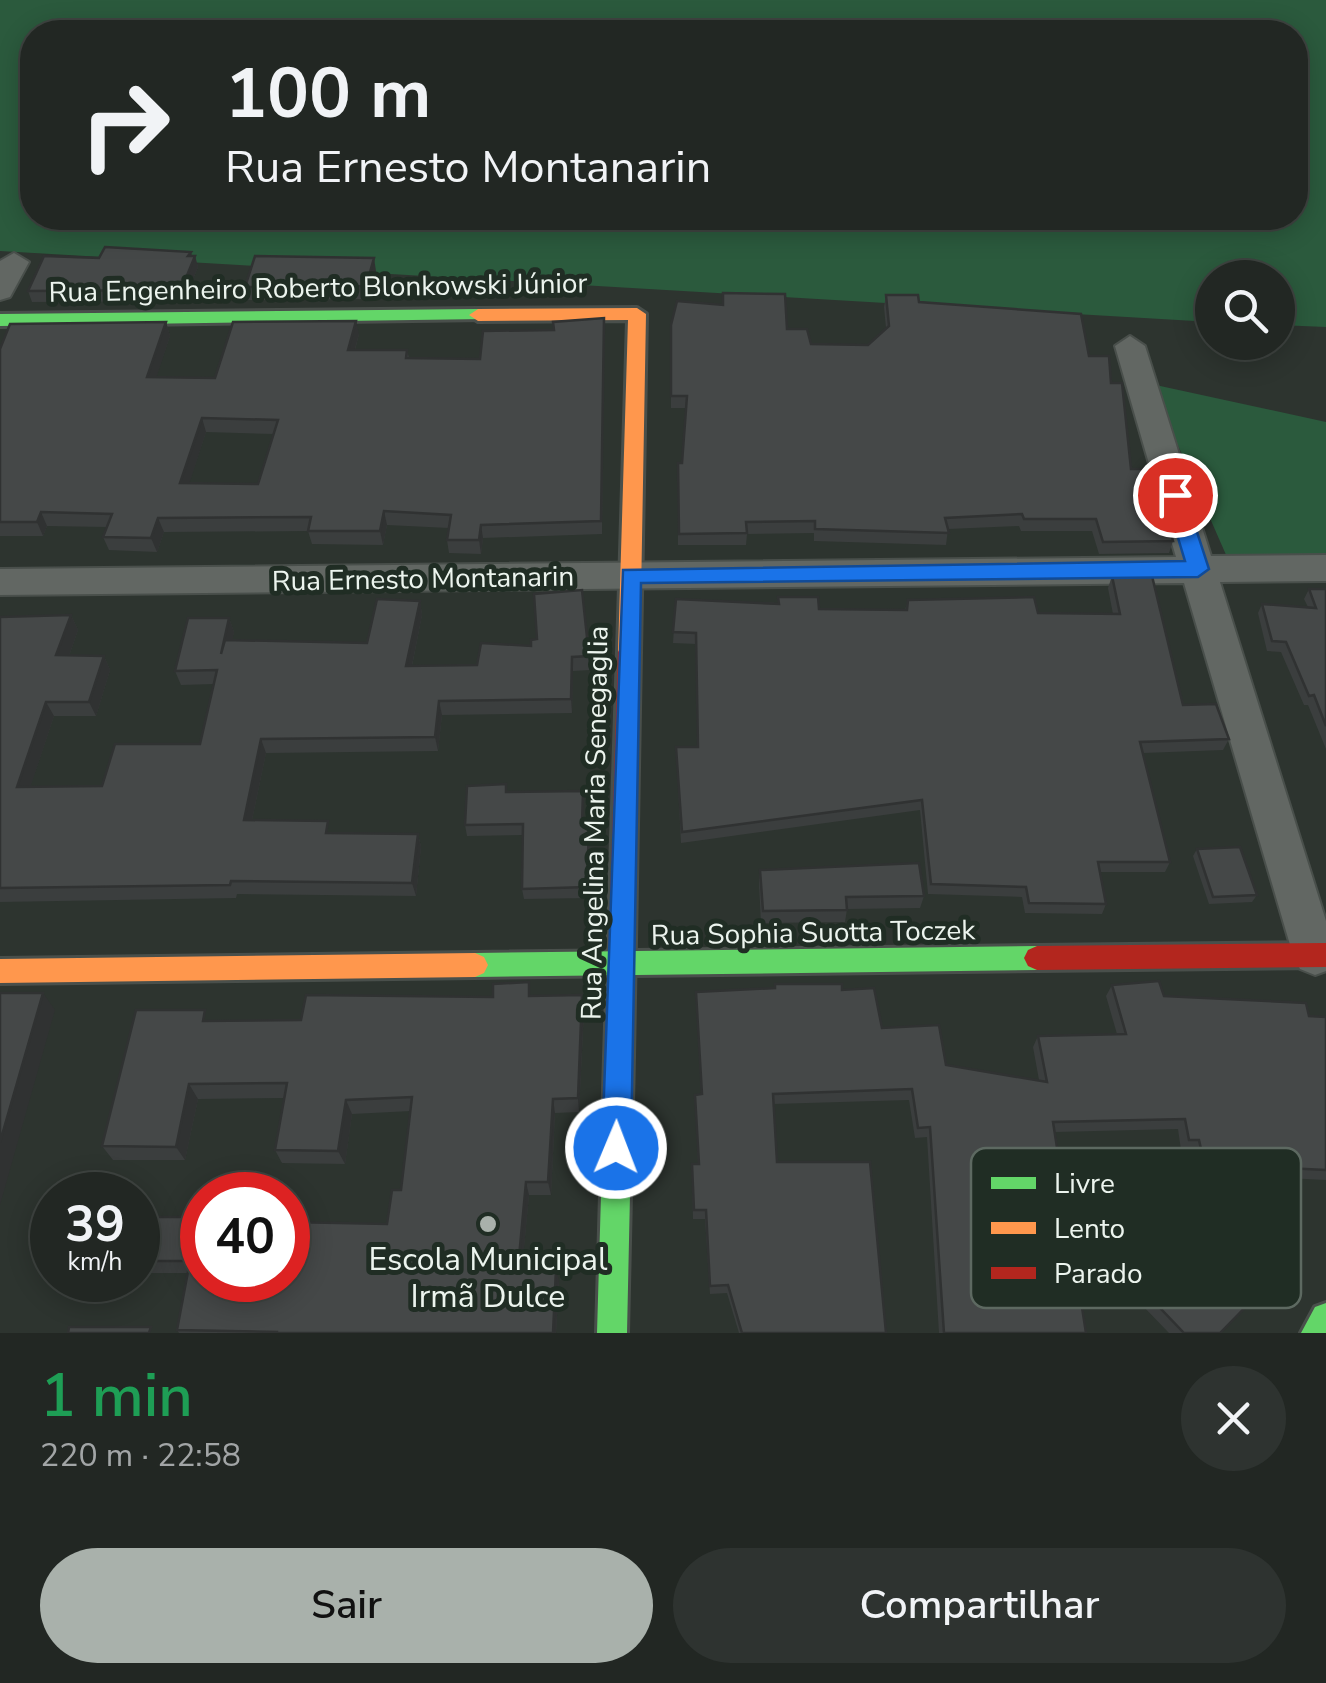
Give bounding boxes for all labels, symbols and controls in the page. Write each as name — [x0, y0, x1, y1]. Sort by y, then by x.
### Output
text: 100 m — [225, 46, 431, 142]
icon: right — [60, 60, 190, 190]
text: Rua Ernesto Montanarin — [225, 137, 711, 198]
map controls — [1195, 260, 1295, 360]
button: search — [1195, 260, 1295, 360]
street label: Rua Engenheiro Roberto Blonkowski Júnior — [48, 264, 588, 312]
pin — [1133, 453, 1218, 538]
icon: arrive — [1148, 468, 1203, 523]
street label: Rua Ernesto Montanarin — [271, 557, 575, 601]
street label: Rua Angelina Maria Senegaglia — [573, 626, 617, 1020]
street label: Rua Sophia Suotta Toczek — [650, 911, 977, 955]
position arrow — [564, 1096, 668, 1200]
legend — [971, 1148, 1301, 1308]
text: Livre — [1054, 1165, 1115, 1203]
speed limit sign: 40 — [180, 1172, 310, 1302]
text: 39 — [65, 1190, 125, 1259]
text: Lento — [1054, 1210, 1125, 1248]
marker: Escola Municipal Irmã Dulce — [477, 1213, 499, 1235]
place label: Escola Municipal Irmã Dulce — [369, 1238, 608, 1318]
text: km/h — [67, 1245, 123, 1279]
text: Parado — [1054, 1255, 1143, 1293]
text: 1 min — [40, 1355, 193, 1437]
button: close — [1181, 1366, 1286, 1471]
text: 220 m · 22:58 — [40, 1434, 241, 1477]
button: Sair — [40, 1548, 653, 1663]
button: Compartilhar — [673, 1548, 1286, 1663]

